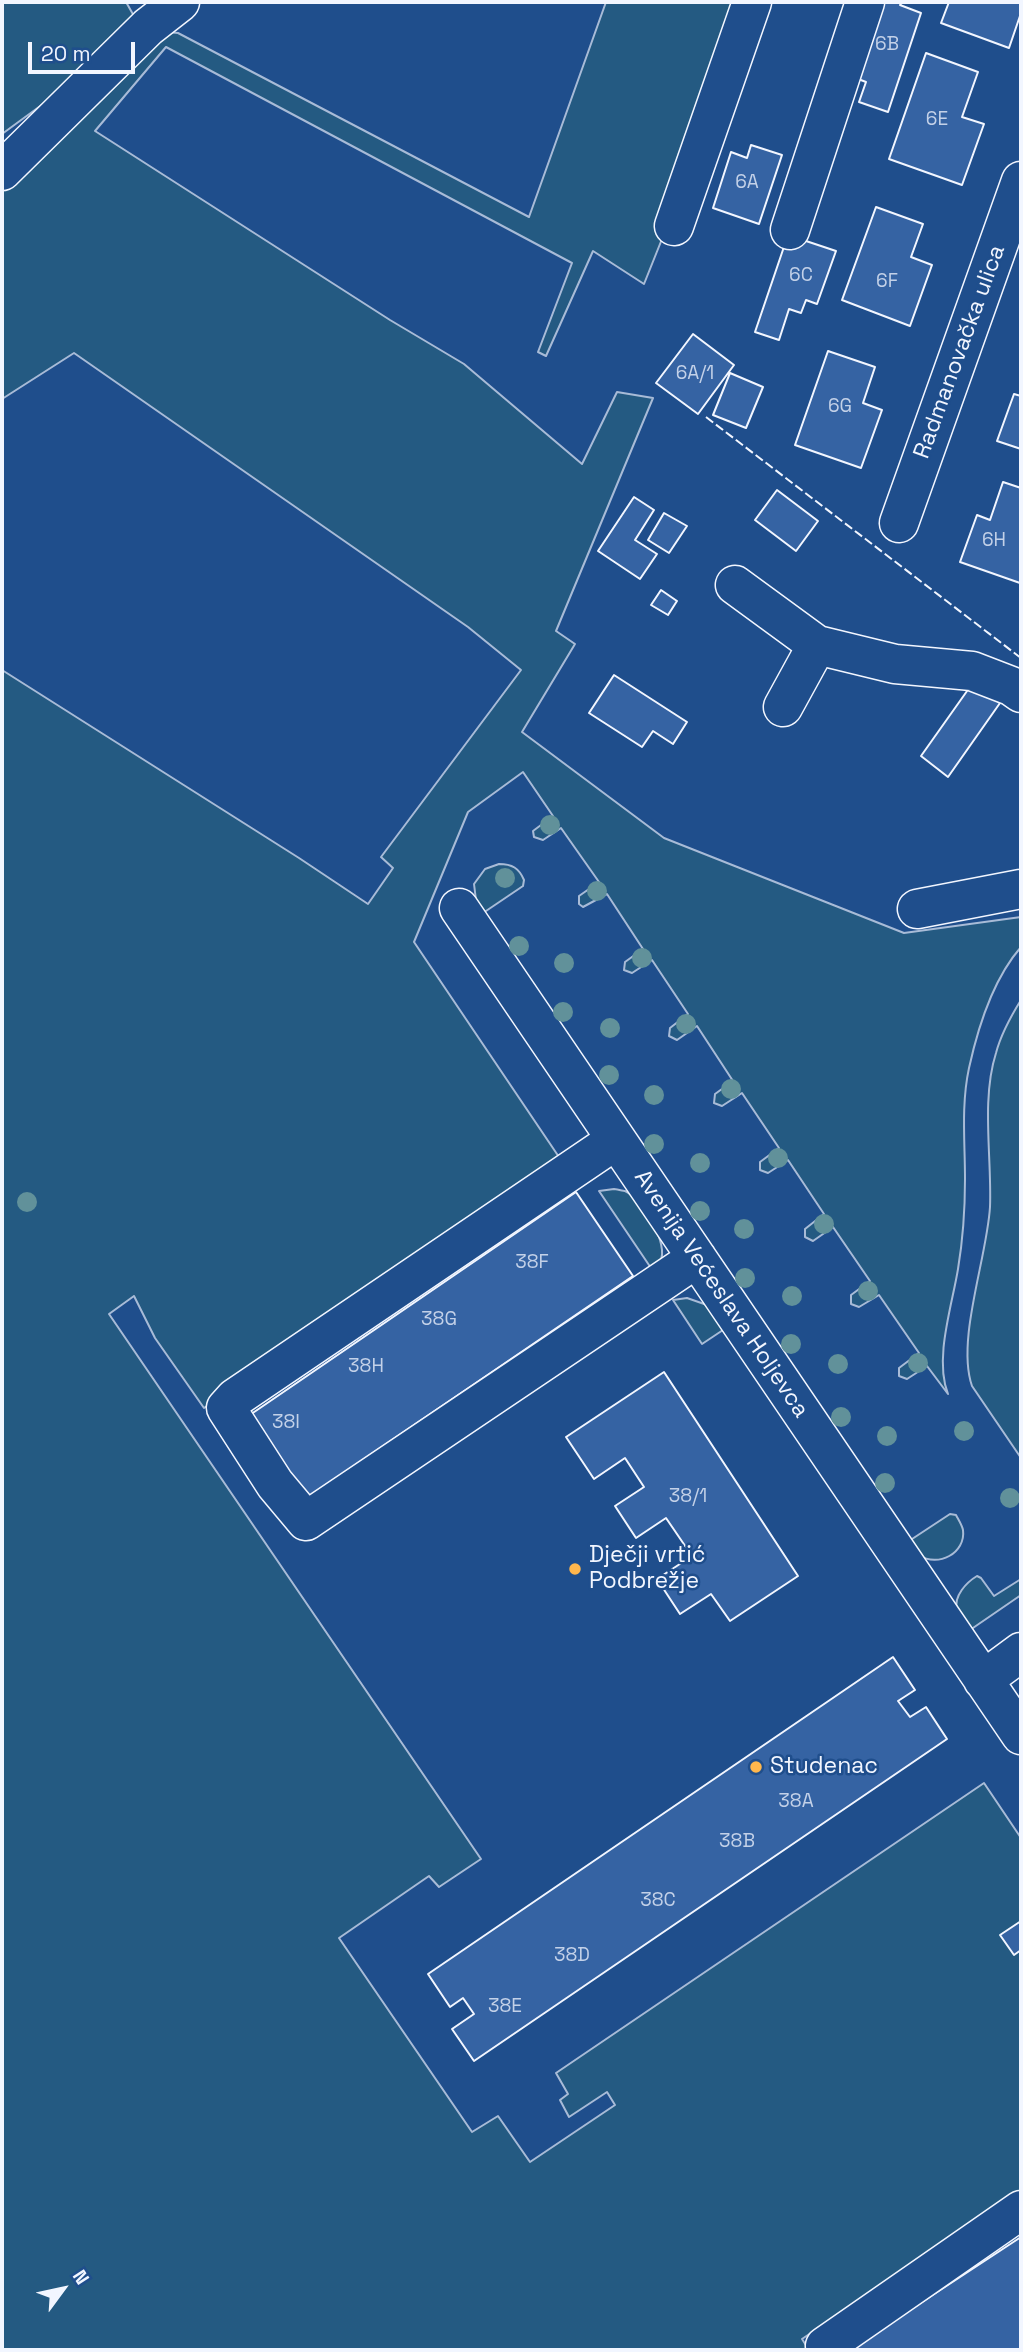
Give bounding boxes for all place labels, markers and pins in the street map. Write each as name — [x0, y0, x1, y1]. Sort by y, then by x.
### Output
place label: Dječji vrtić Podbrežje — [589, 1542, 706, 1596]
marker: Dječji vrtić Podbrežje — [567, 1561, 583, 1577]
place label: Studenac — [770, 1753, 878, 1781]
marker: Studenac — [748, 1759, 764, 1775]

